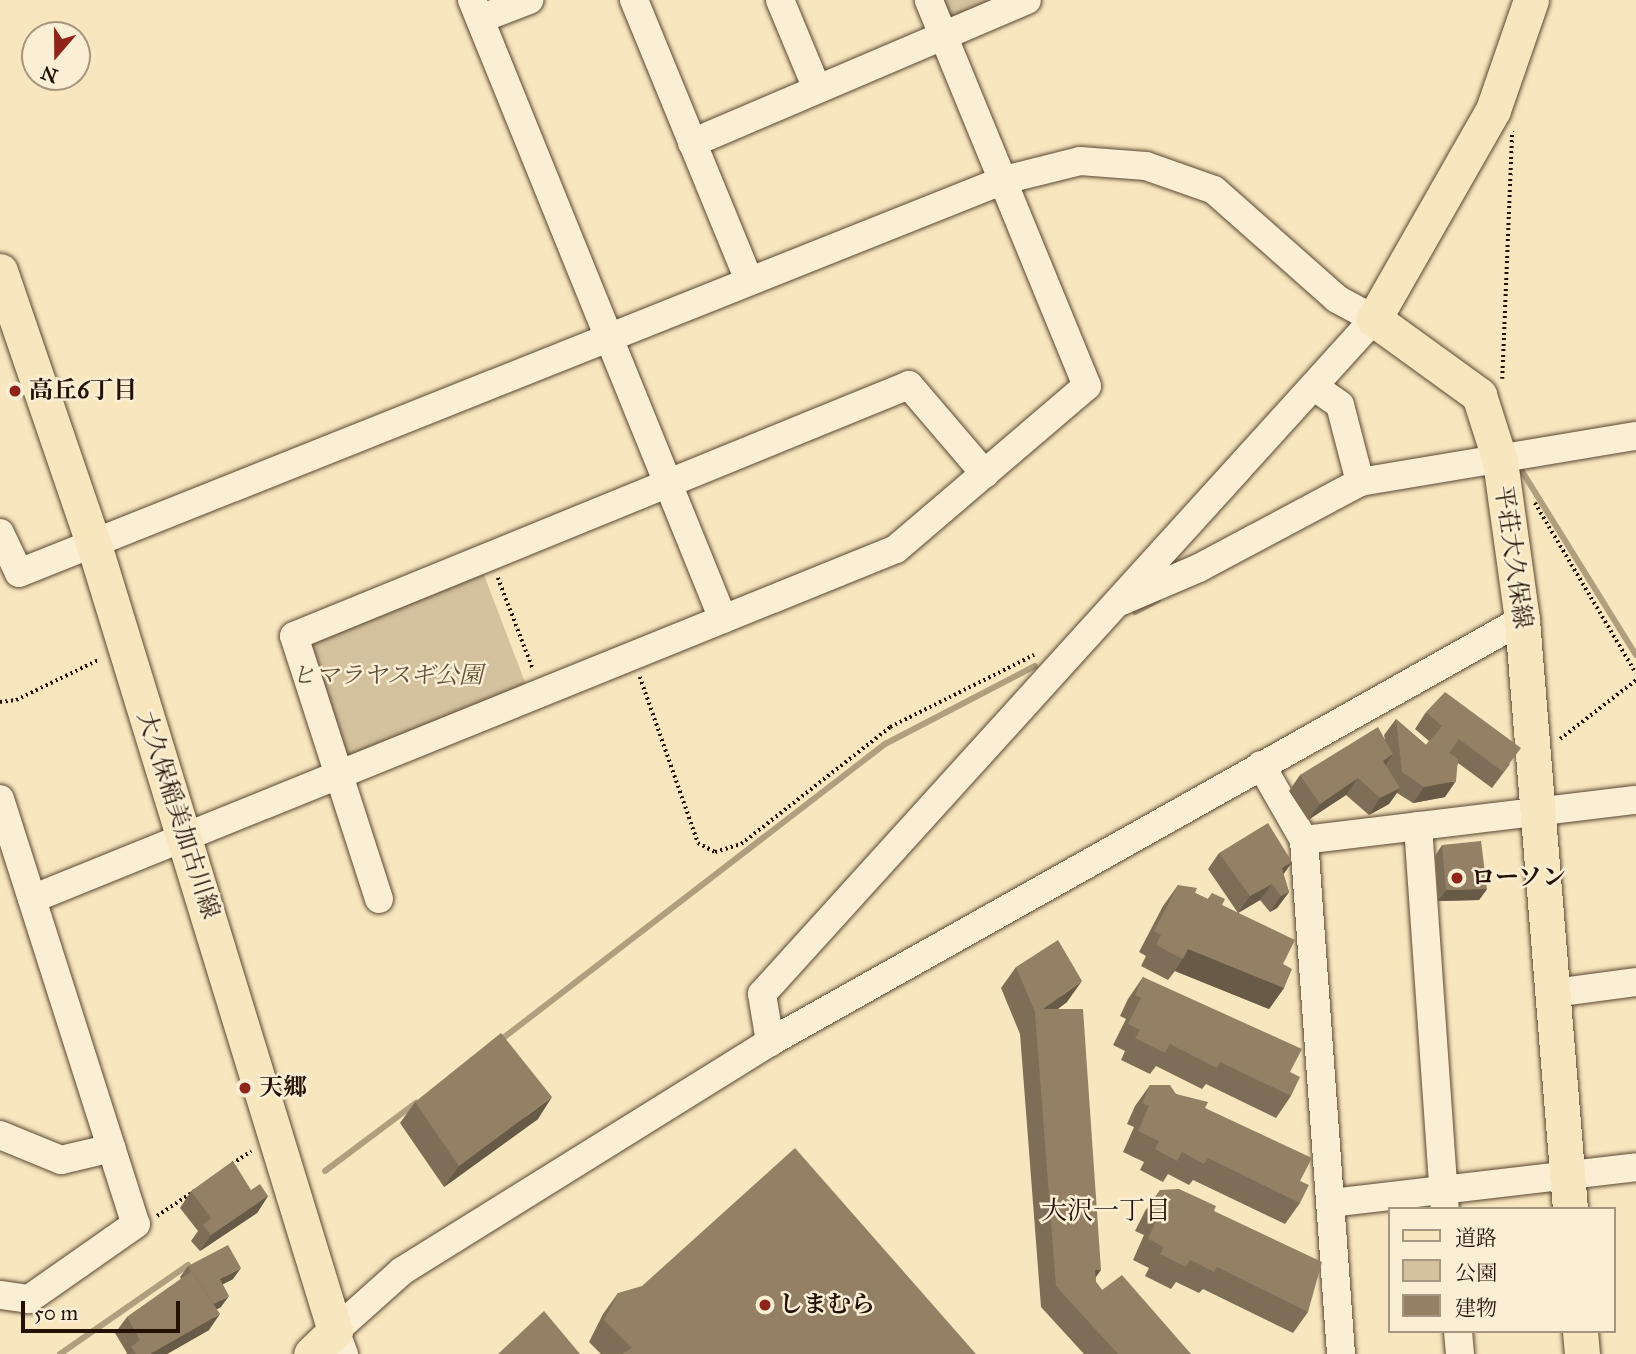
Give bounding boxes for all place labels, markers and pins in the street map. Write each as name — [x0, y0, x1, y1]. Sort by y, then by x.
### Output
place label: 高丘6丁目 — [29, 377, 137, 405]
marker: 高丘6丁目 — [7, 383, 23, 399]
place label: ローソン — [1471, 864, 1567, 892]
marker: ローソン — [1449, 870, 1465, 886]
place label: 天郷 — [259, 1074, 307, 1102]
marker: 天郷 — [237, 1080, 253, 1096]
place label: しまむら — [779, 1291, 875, 1319]
marker: しまむら — [757, 1297, 773, 1313]

